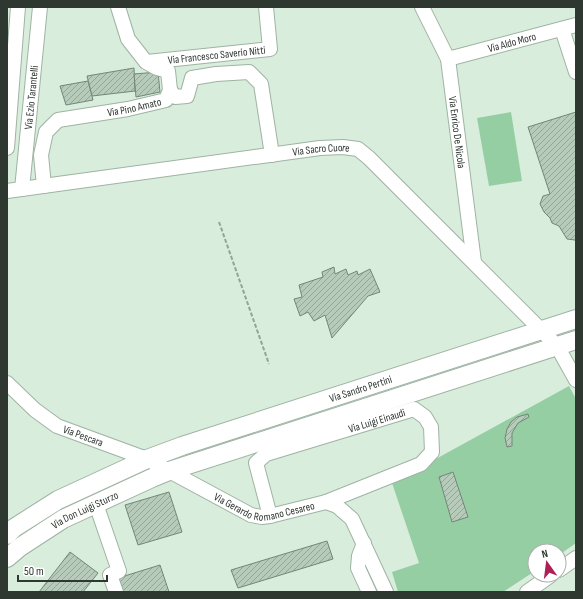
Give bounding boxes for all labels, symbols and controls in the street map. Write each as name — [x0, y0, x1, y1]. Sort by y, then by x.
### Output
street label: Via Aldo Moro — [486, 29, 538, 55]
street label: Via Francesco Saverio Nitti — [167, 43, 266, 66]
street label: Via Ezio Tarantelli — [21, 65, 41, 130]
street label: Via Pino Amato — [106, 95, 163, 119]
street label: Via Enrico De Nicola — [446, 95, 468, 169]
street label: Via Sacro Cuore — [292, 140, 351, 158]
street label: Via Sandro Pertini — [328, 372, 394, 405]
street label: Via Luigi Einaudi — [347, 406, 407, 435]
street label: Via Pescara — [61, 422, 105, 449]
street label: Via Don Luigi Sturzo — [49, 488, 121, 531]
street label: Via Gerardo Romano Cesareo — [212, 490, 316, 524]
north arrow — [527, 543, 567, 583]
text: N — [540, 547, 549, 561]
scale bar — [18, 557, 107, 583]
text: 50 m — [24, 564, 44, 579]

